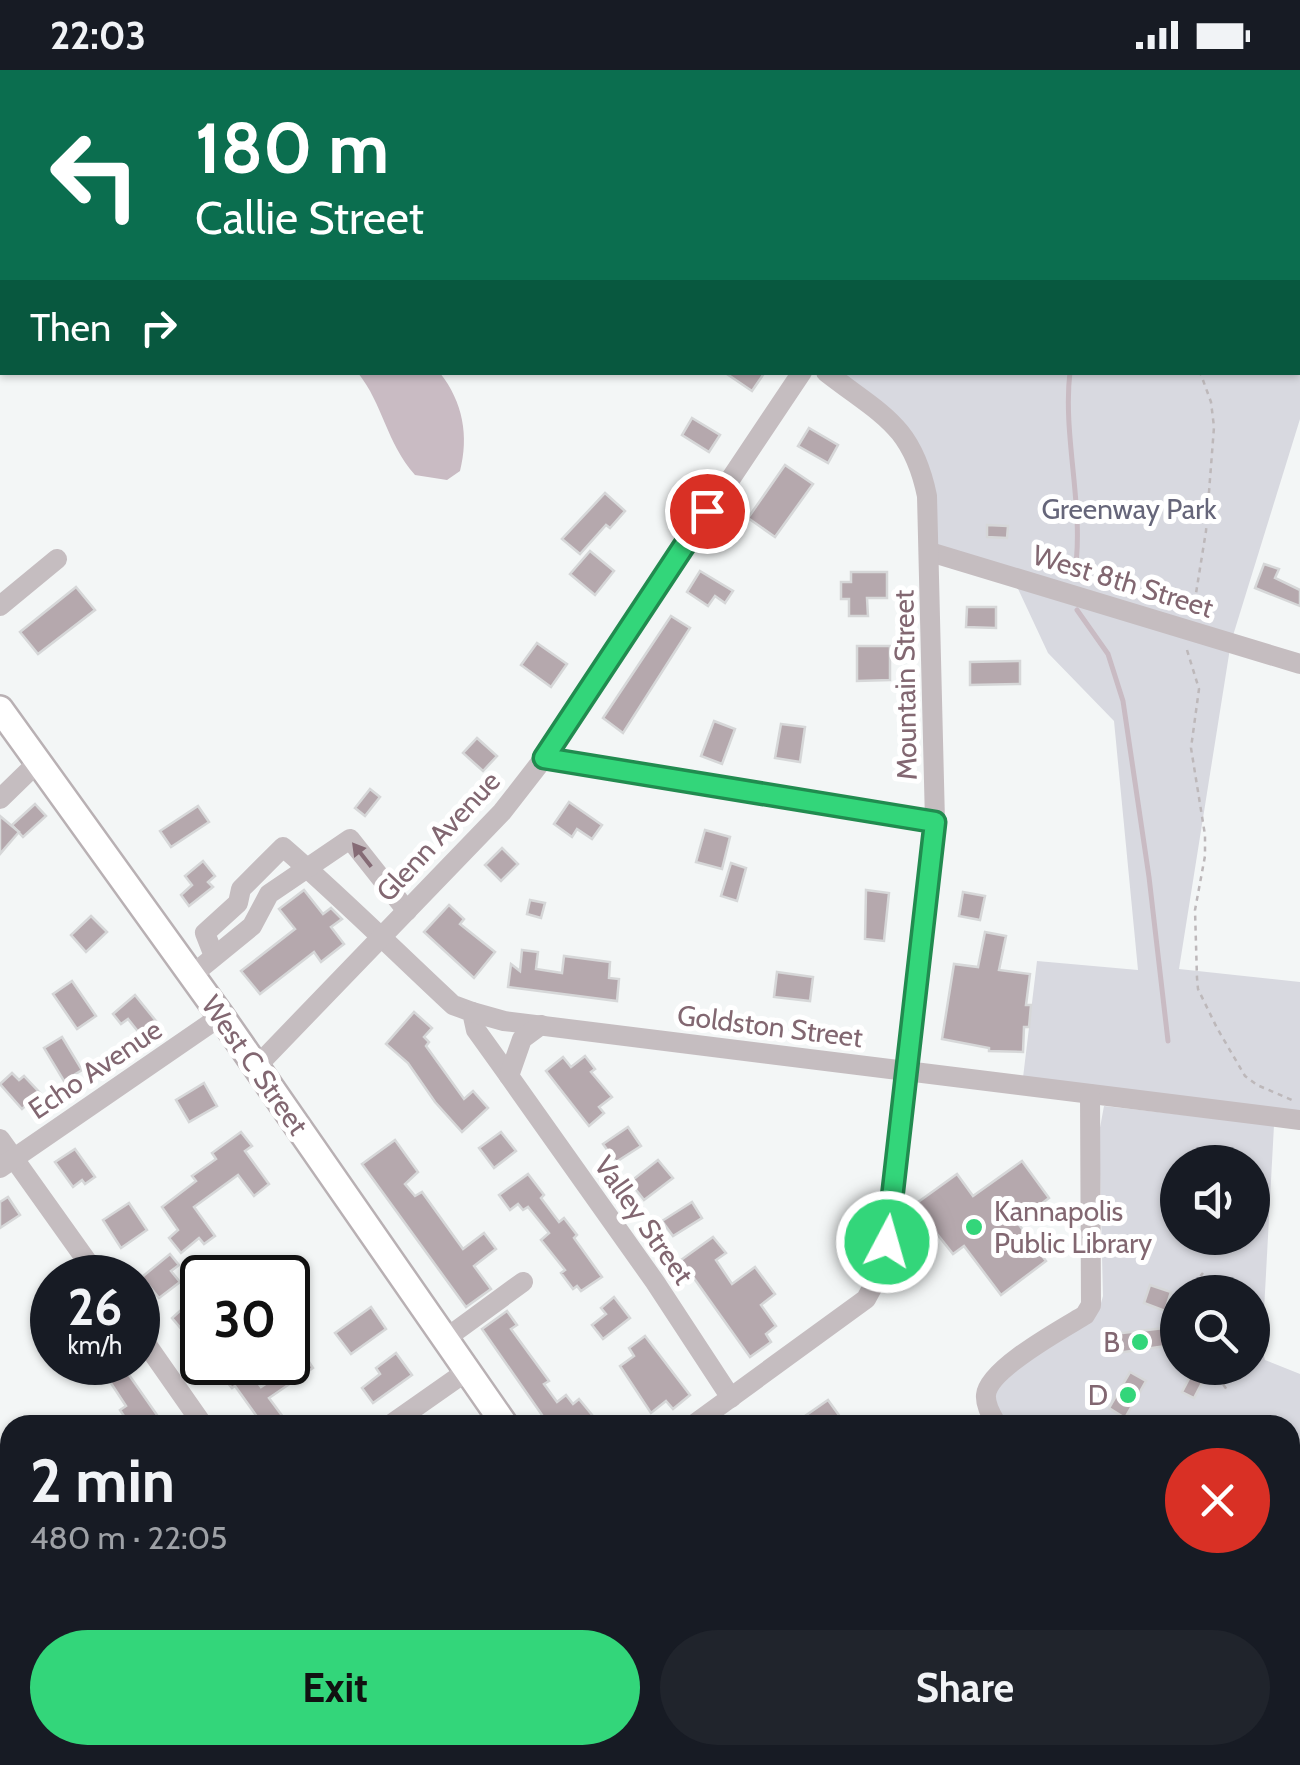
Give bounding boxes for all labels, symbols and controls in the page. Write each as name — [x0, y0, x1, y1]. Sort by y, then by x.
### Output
text: 22:03 — [50, 12, 146, 59]
text: 180 m — [195, 105, 389, 191]
icon: left — [30, 110, 160, 240]
text: Callie Street — [195, 191, 424, 245]
icon: right — [131, 300, 186, 355]
text: Then — [30, 304, 111, 351]
pin — [665, 469, 750, 554]
icon: arrive — [680, 484, 735, 539]
park label: Greenway Park — [1041, 492, 1217, 526]
street label: West 8th Street — [1029, 537, 1217, 625]
street label: Mountain Street — [886, 589, 924, 781]
street label: Glenn Avenue — [369, 764, 507, 908]
one-way arrow — [352, 842, 373, 867]
street label: West C Street — [194, 989, 316, 1141]
street label: Goldston Street — [675, 998, 865, 1054]
street label: Echo Avenue — [22, 1012, 168, 1126]
map controls — [1160, 1145, 1270, 1385]
button: sound — [1160, 1145, 1270, 1255]
street label: Valley Street — [587, 1149, 701, 1291]
position arrow — [835, 1190, 939, 1294]
place label: Kannapolis Public Library — [994, 1194, 1152, 1260]
marker: Kannapolis Public Library — [963, 1216, 985, 1238]
speed limit sign: 30 — [180, 1255, 310, 1385]
button: search — [1160, 1275, 1270, 1385]
text: 26 — [68, 1277, 122, 1338]
place label: B — [1103, 1325, 1120, 1359]
text: km/h — [68, 1330, 122, 1360]
marker: B — [1129, 1331, 1151, 1353]
place label: D — [1088, 1378, 1108, 1412]
marker: D — [1117, 1384, 1139, 1406]
text: 2 min — [30, 1444, 175, 1517]
button: close — [1165, 1448, 1270, 1553]
text: 480 m · 22:05 — [30, 1518, 227, 1557]
button: Exit — [30, 1630, 640, 1745]
button: Share — [660, 1630, 1270, 1745]

